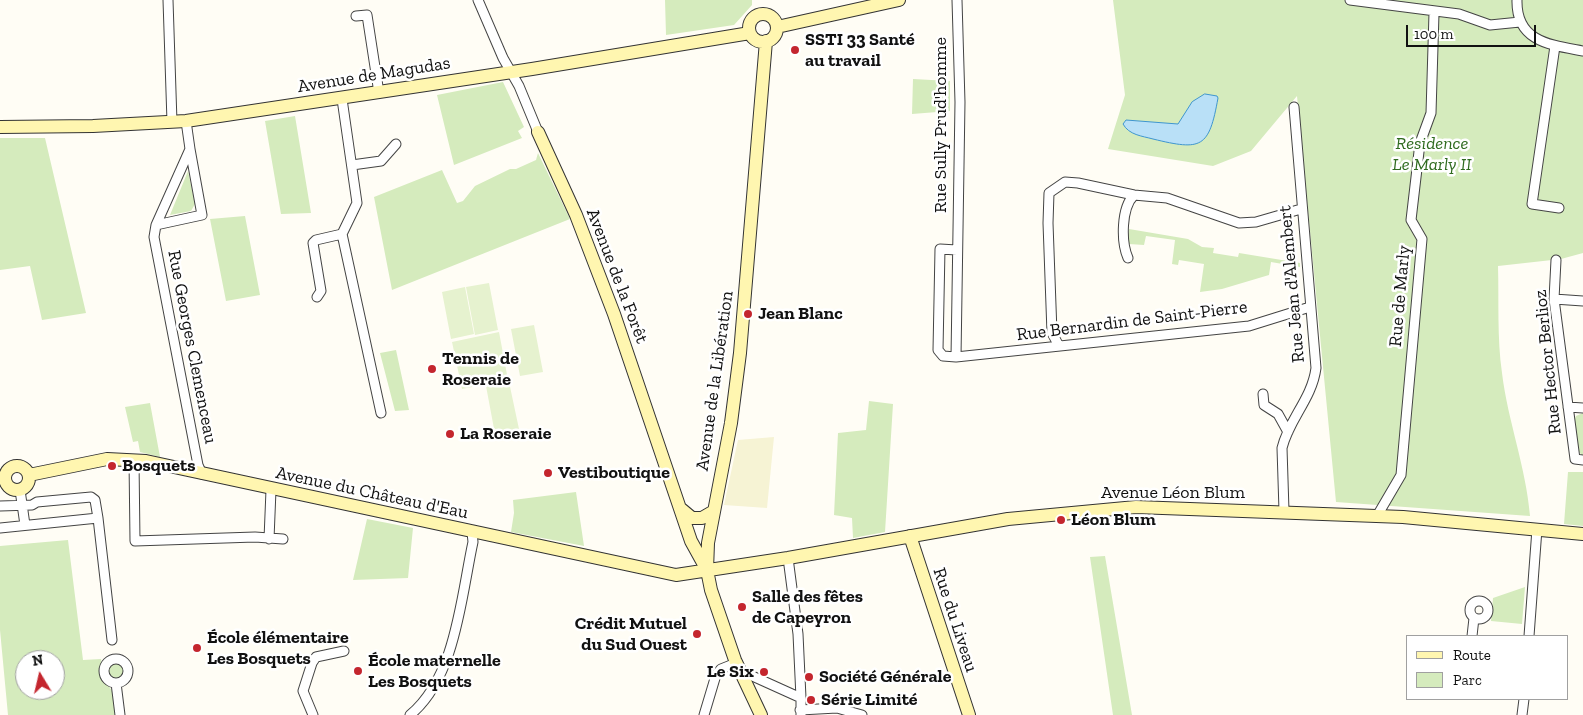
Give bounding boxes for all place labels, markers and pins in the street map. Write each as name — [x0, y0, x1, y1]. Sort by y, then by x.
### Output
place label: SSTI 33 Santé au travail — [805, 29, 915, 72]
marker: SSTI 33 Santé au travail — [789, 44, 801, 56]
place label: Jean Blanc — [758, 303, 843, 325]
marker: Jean Blanc — [742, 308, 754, 320]
place label: Tennis de Roseraie — [442, 348, 519, 390]
marker: Tennis de Roseraie — [426, 363, 438, 375]
place label: La Roseraie — [460, 423, 551, 445]
marker: La Roseraie — [444, 428, 456, 440]
place label: Bosquets — [122, 455, 195, 477]
marker: Bosquets — [106, 460, 118, 472]
place label: Vestiboutique — [558, 462, 670, 484]
marker: Vestiboutique — [542, 467, 554, 479]
place label: Léon Blum — [1071, 509, 1156, 531]
marker: Léon Blum — [1055, 514, 1067, 526]
place label: Salle des fêtes de Capeyron — [752, 586, 863, 628]
marker: Salle des fêtes de Capeyron — [736, 601, 748, 613]
place label: Crédit Mutuel du Sud Ouest — [575, 613, 687, 656]
place label: École élémentaire Les Bosquets — [207, 627, 349, 670]
marker: Crédit Mutuel du Sud Ouest — [691, 628, 703, 640]
marker: École élémentaire Les Bosquets — [191, 642, 203, 654]
place label: École maternelle Les Bosquets — [368, 650, 501, 692]
place label: Le Six — [707, 661, 754, 683]
marker: École maternelle Les Bosquets — [352, 665, 364, 677]
marker: Le Six — [758, 666, 770, 678]
place label: Société Générale — [819, 666, 951, 688]
marker: Société Générale — [803, 671, 815, 683]
place label: Série Limité — [821, 689, 918, 711]
marker: Série Limité — [805, 694, 817, 706]

